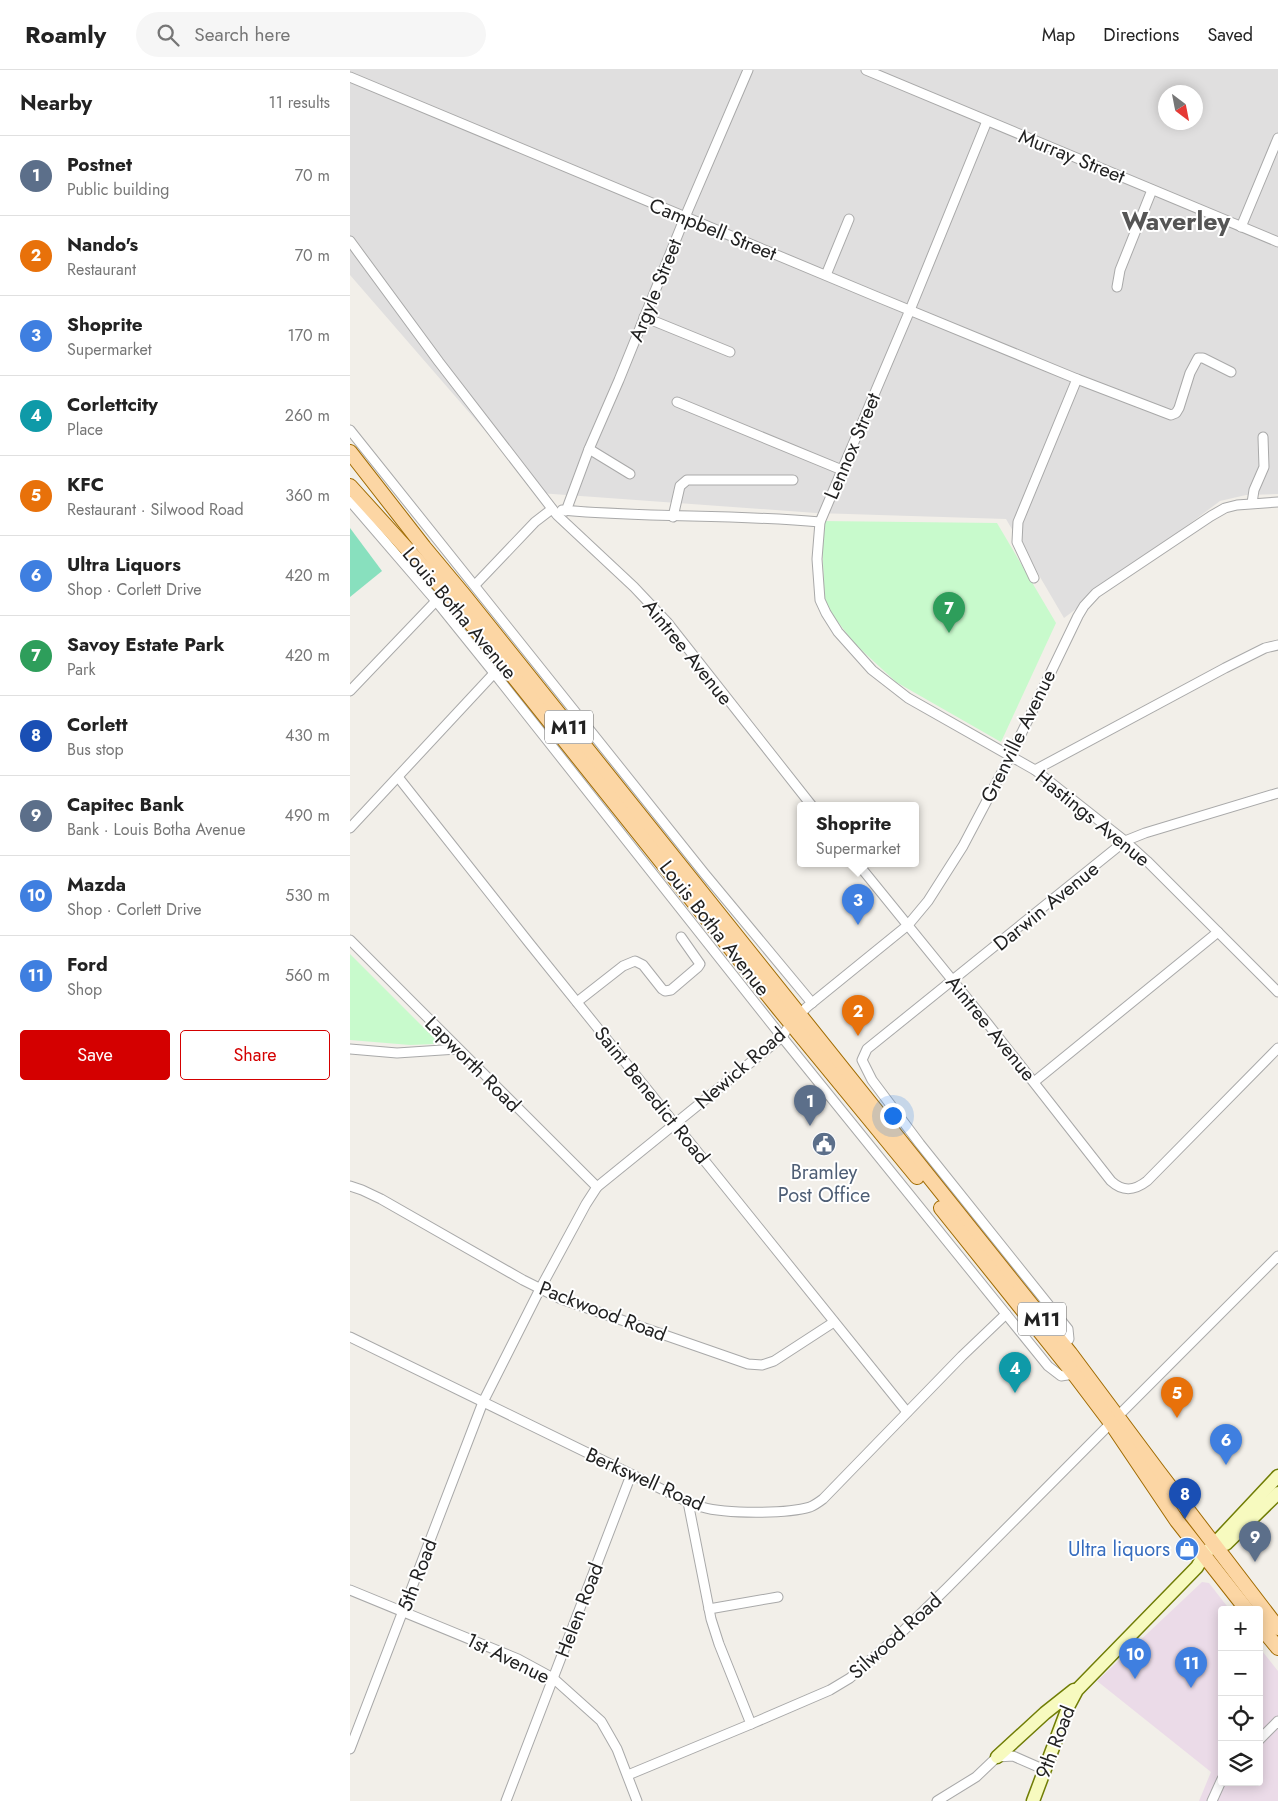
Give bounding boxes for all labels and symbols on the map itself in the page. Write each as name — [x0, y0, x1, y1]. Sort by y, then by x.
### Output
north arrow — [1158, 85, 1203, 130]
street label: Murray Street — [1014, 122, 1130, 191]
street label: Campbell Street — [645, 191, 781, 268]
district label: Waverley — [1122, 203, 1231, 239]
street label: Argyle Street — [622, 234, 689, 346]
street label: Lennox Street — [817, 388, 888, 504]
street label: Louis Botha Avenue — [395, 541, 524, 686]
pin: 7 — [933, 592, 965, 633]
street label: Aintree Avenue — [636, 593, 740, 712]
street label: Grenville Avenue — [974, 665, 1063, 808]
road number: M11 — [545, 710, 593, 744]
street label: Hastings Avenue — [1029, 763, 1156, 874]
street label: Louis Botha Avenue — [652, 854, 777, 1002]
street label: Darwin Avenue — [987, 855, 1105, 958]
pin: 3 — [842, 884, 874, 925]
street label: Aintree Avenue — [939, 969, 1043, 1088]
pin: 2 — [842, 995, 874, 1036]
street label: Lapworth Road — [418, 1010, 527, 1119]
street label: Saint Benedict Road — [587, 1020, 716, 1170]
street label: Newick Road — [689, 1021, 792, 1116]
pin: 1 — [794, 1085, 826, 1126]
your location — [880, 1103, 906, 1129]
public building icon: Bramley Post Office — [811, 1131, 837, 1157]
place label: Bramley Post Office — [778, 1158, 870, 1210]
street label: Packwood Road — [535, 1274, 671, 1349]
road number: M11 — [1018, 1302, 1066, 1336]
pin: 4 — [999, 1352, 1031, 1393]
pin: 5 — [1161, 1377, 1193, 1418]
pin: 6 — [1210, 1424, 1242, 1465]
street label: Berkswell Road — [581, 1440, 709, 1519]
pin: 8 — [1169, 1478, 1201, 1519]
pin: 9 — [1239, 1521, 1271, 1562]
street label: 5th Road — [390, 1535, 445, 1616]
place label: Ultra liquors — [1068, 1535, 1170, 1564]
shop icon: Ultra liquors — [1174, 1536, 1200, 1562]
street label: Helen Road — [548, 1559, 611, 1662]
street label: Silwood Road — [842, 1587, 948, 1686]
street label: 1st Avenue — [461, 1626, 555, 1691]
pin: 10 — [1119, 1638, 1151, 1679]
pin: 11 — [1175, 1647, 1207, 1688]
street label: 9th Road — [1028, 1702, 1083, 1783]

